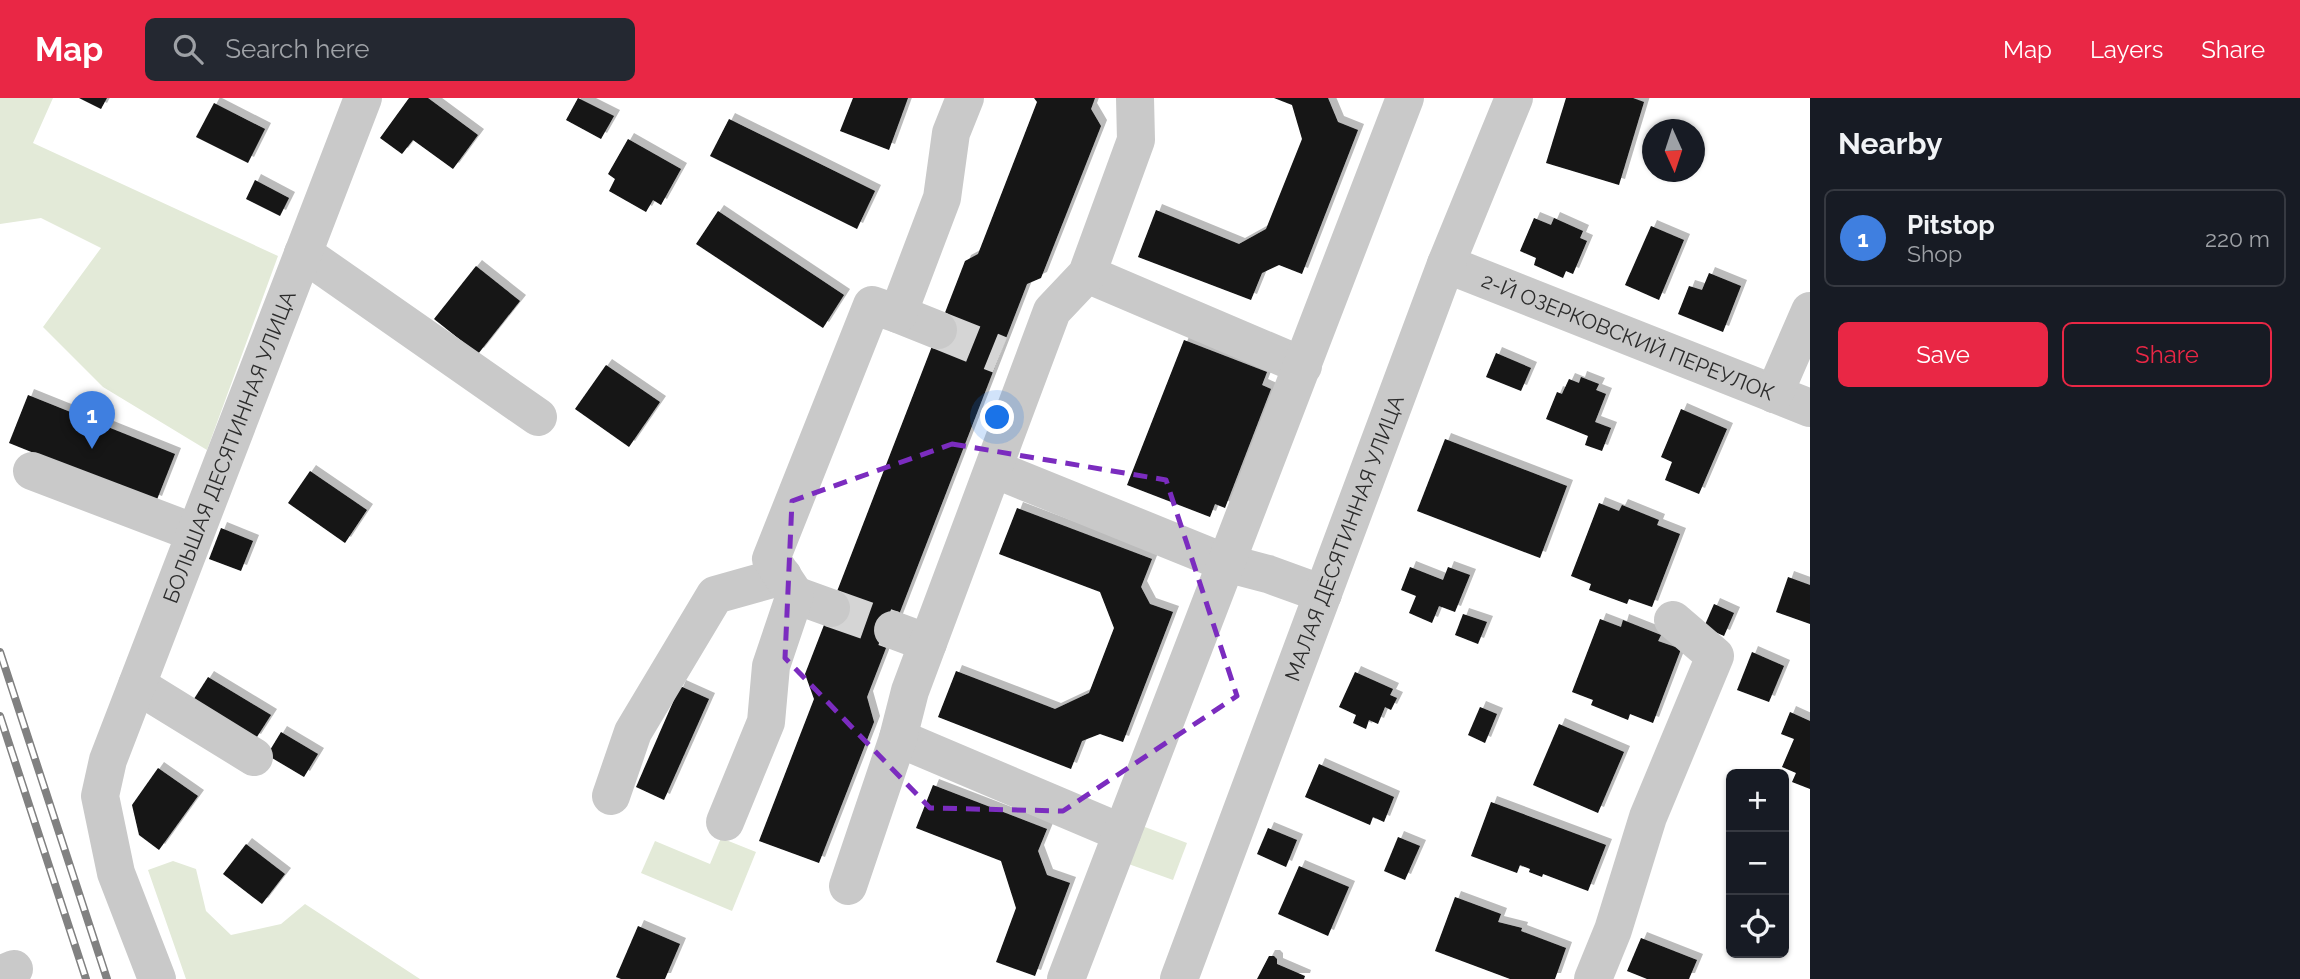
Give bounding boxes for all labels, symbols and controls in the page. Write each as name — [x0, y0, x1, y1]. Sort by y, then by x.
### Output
search box — [145, 18, 635, 81]
text: Map — [35, 30, 103, 69]
icon: search — [169, 30, 207, 68]
text: Search here — [225, 34, 370, 64]
text: Map — [2003, 35, 2052, 64]
text: Layers — [2090, 35, 2163, 64]
text: Share — [2201, 35, 2265, 64]
north arrow — [1642, 119, 1705, 182]
text: Nearby — [1838, 126, 1942, 161]
text: Pitstop — [1907, 210, 1995, 240]
text: 1 — [1857, 225, 1869, 252]
text: 220 m — [2205, 225, 2270, 252]
text: Shop — [1907, 240, 1962, 267]
street label: 2-Й ОЗЕРКОВСКИЙ ПЕРЕУЛОК — [1478, 267, 1778, 405]
street label: БОЛЬШАЯ ДЕСЯТИННАЯ УЛИЦА — [157, 287, 300, 606]
button: Save — [1838, 322, 2048, 387]
button: Share — [2062, 322, 2272, 387]
pin: 1 — [69, 391, 115, 449]
street label: МАЛАЯ ДЕСЯТИННАЯ УЛИЦА — [1279, 391, 1409, 684]
your location — [980, 400, 1014, 434]
map controls — [1726, 769, 1789, 958]
button: + — [1726, 769, 1789, 832]
button: − — [1726, 832, 1789, 895]
button: locate — [1726, 895, 1789, 958]

